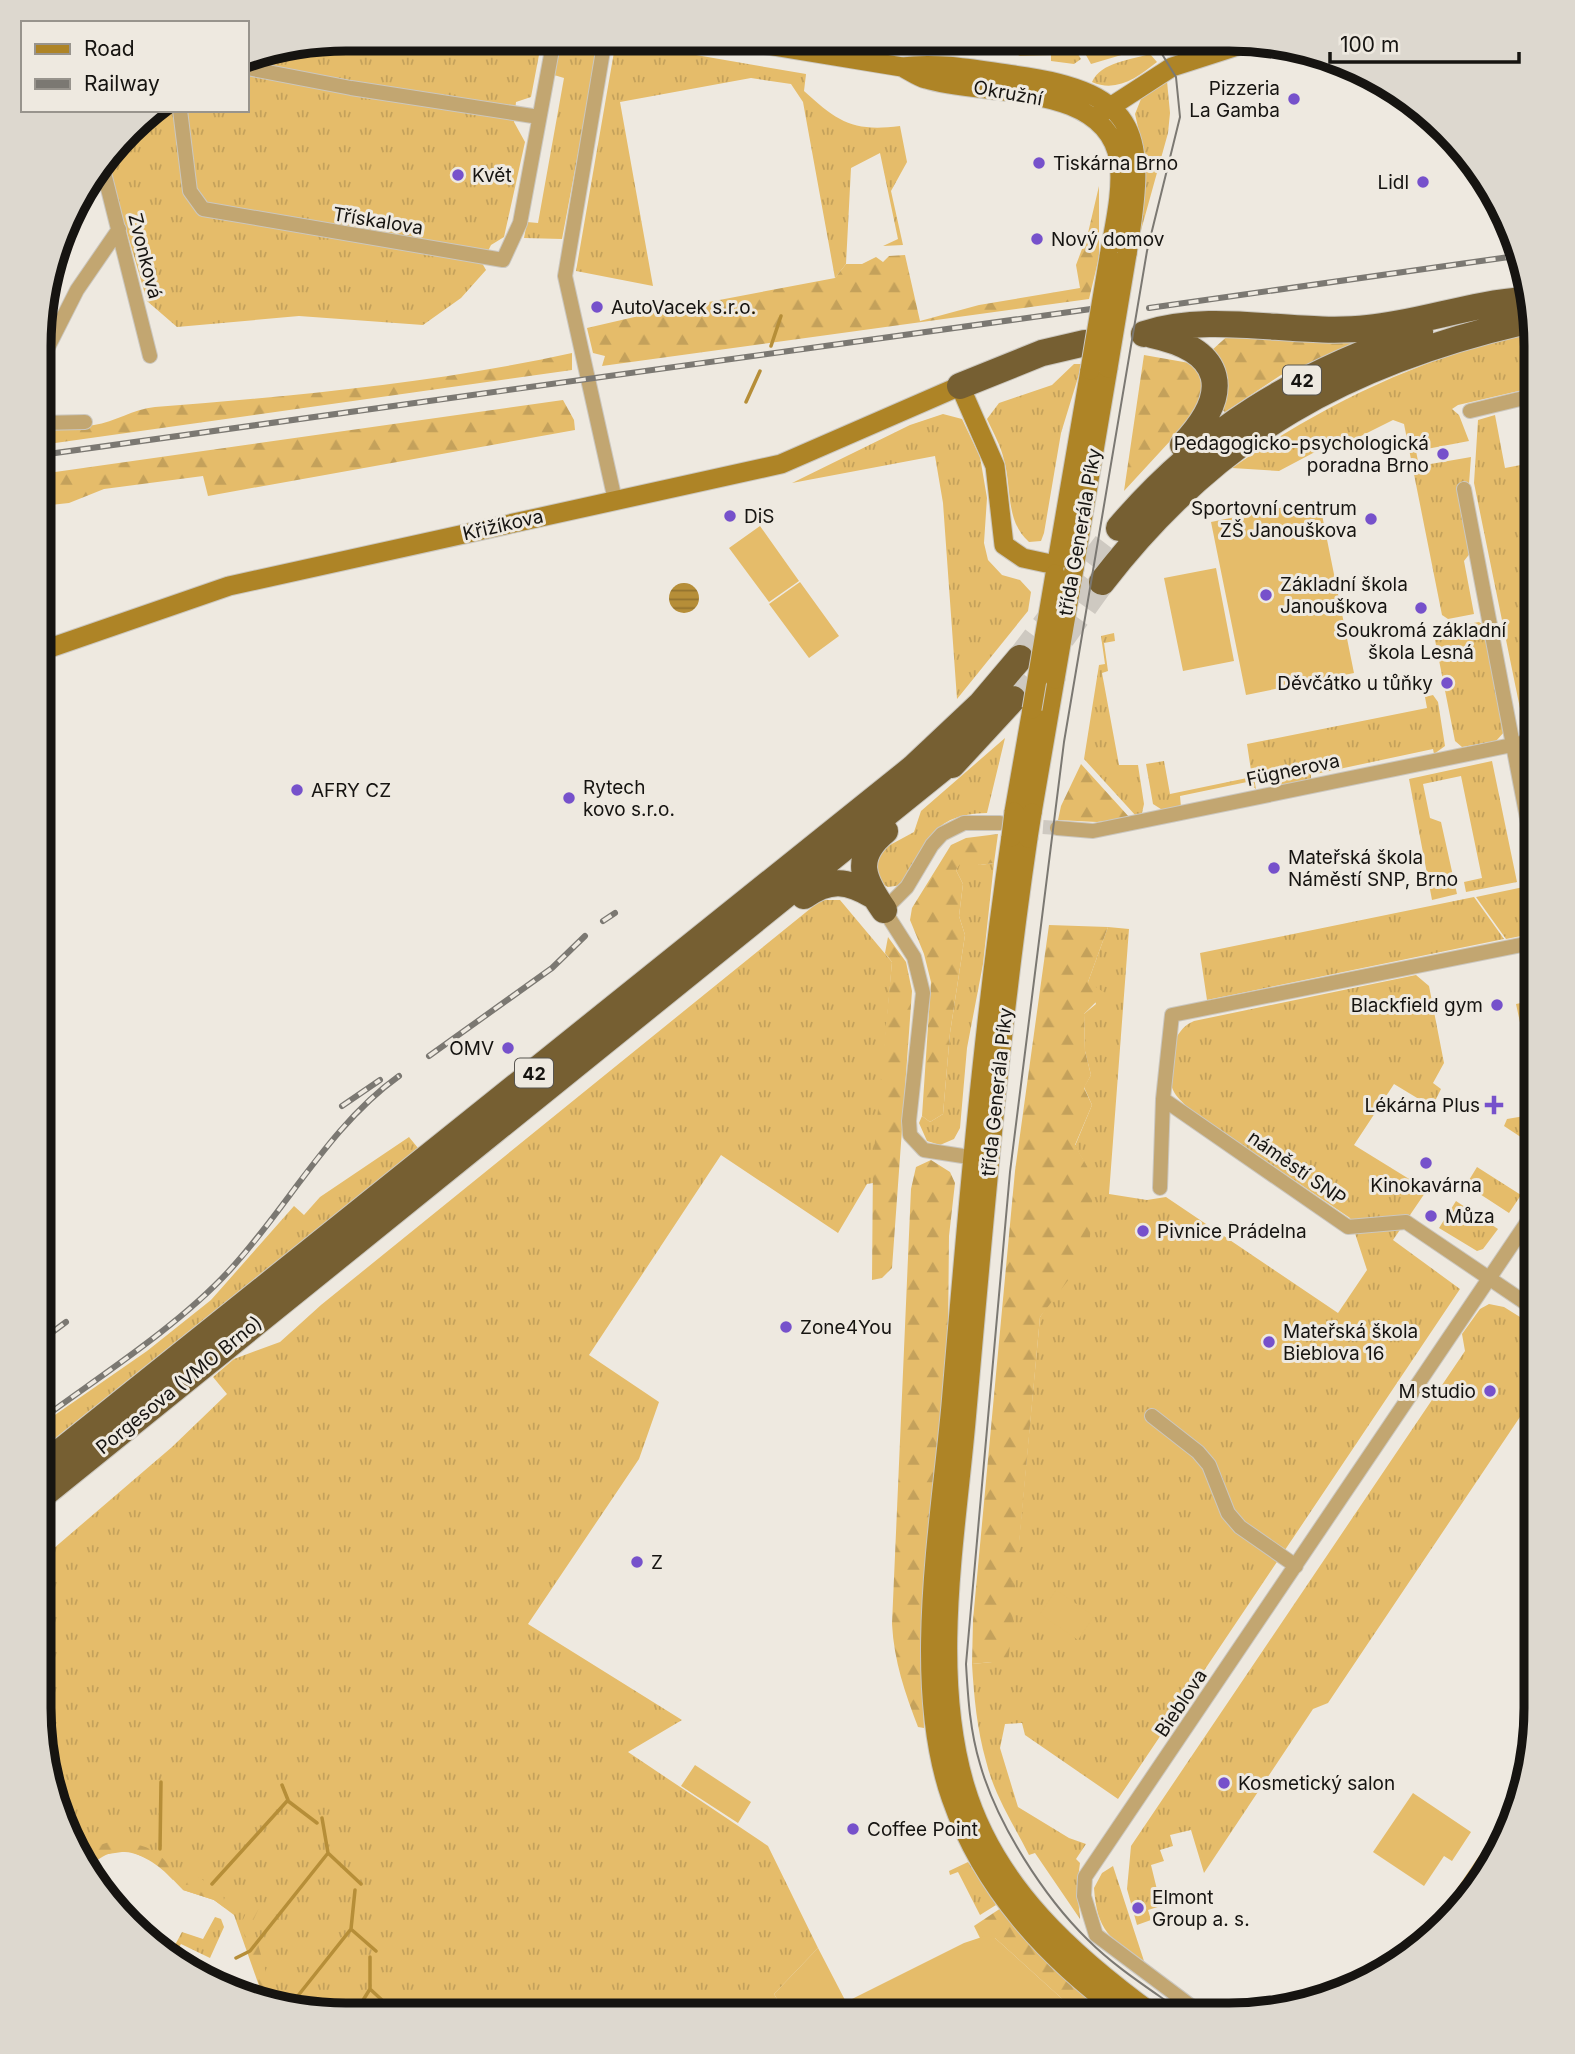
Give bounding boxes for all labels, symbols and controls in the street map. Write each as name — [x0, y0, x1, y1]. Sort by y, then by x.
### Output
legend — [21, 21, 248, 112]
scale bar — [1330, 21, 1519, 65]
text: 100 m — [1340, 32, 1399, 57]
text: Road — [84, 36, 135, 61]
text: Railway — [84, 71, 160, 96]
street label: Okružní — [972, 76, 1045, 110]
place label: Pizzeria La Gamba — [1189, 77, 1280, 122]
marker: Pizzeria La Gamba — [1286, 91, 1302, 107]
place label: Tiskárna Brno — [1053, 152, 1178, 175]
marker: Tiskárna Brno — [1031, 155, 1047, 171]
place label: Květ — [472, 164, 512, 187]
marker: Květ — [450, 167, 466, 183]
place label: Lidl — [1377, 171, 1409, 194]
marker: Lidl — [1415, 174, 1431, 190]
street label: Třískalova — [331, 203, 425, 239]
street label: Zvonková — [123, 211, 167, 301]
place label: Nový domov — [1051, 228, 1165, 251]
marker: Nový domov — [1029, 231, 1045, 247]
place label: AutoVacek s.r.o. — [611, 296, 756, 319]
marker: AutoVacek s.r.o. — [589, 299, 605, 315]
road number: 42 — [1283, 366, 1321, 394]
place label: Pedagogicko-psychologická poradna Brno — [1174, 432, 1429, 477]
street label: třída Generála Píky — [1054, 446, 1106, 618]
marker: Pedagogicko-psychologická poradna Brno — [1435, 446, 1451, 462]
place label: Sportovní centrum ZŠ Janouškova — [1191, 497, 1357, 542]
street label: Křižíkova — [460, 505, 546, 545]
place label: DiS — [744, 505, 775, 528]
marker: DiS — [722, 508, 738, 524]
marker: Sportovní centrum ZŠ Janouškova — [1363, 511, 1379, 527]
place label: Základní škola Janouškova — [1280, 573, 1408, 618]
marker: Základní škola Janouškova — [1258, 587, 1274, 603]
marker: Soukromá základní škola Lesná — [1413, 600, 1429, 616]
place label: Soukromá základní škola Lesná — [1336, 619, 1507, 664]
place label: Děvčátko u tůňky — [1277, 672, 1433, 695]
marker: Děvčátko u tůňky — [1439, 675, 1455, 691]
street label: Fügnerova — [1244, 749, 1342, 791]
place label: Rytech kovo s.r.o. — [583, 776, 675, 821]
place label: AFRY CZ — [311, 779, 391, 802]
marker: AFRY CZ — [289, 782, 305, 798]
marker: Rytech kovo s.r.o. — [561, 790, 577, 806]
place label: Mateřská škola Náměstí SNP, Brno — [1288, 846, 1458, 891]
marker: Mateřská škola Náměstí SNP, Brno — [1266, 860, 1282, 876]
place label: Blackfield gym — [1351, 994, 1483, 1017]
marker: Blackfield gym — [1489, 997, 1505, 1013]
street label: třída Generála Píky — [977, 1006, 1017, 1178]
place label: OMV — [449, 1037, 494, 1060]
marker: OMV — [500, 1040, 516, 1056]
road number: 42 — [515, 1058, 553, 1088]
place label: Lékárna Plus — [1364, 1094, 1480, 1117]
marker: Lékárna Plus — [1486, 1097, 1502, 1113]
street label: náměstí SNP — [1244, 1126, 1350, 1210]
marker: Kinokavárna — [1418, 1155, 1434, 1171]
place label: Kinokavárna — [1370, 1174, 1482, 1197]
place label: Můza — [1445, 1205, 1495, 1228]
marker: Můza — [1423, 1208, 1439, 1224]
place label: Pivnice Prádelna — [1157, 1220, 1307, 1243]
marker: Pivnice Prádelna — [1135, 1223, 1151, 1239]
street label: Porgesova (VMO Brno) — [91, 1311, 267, 1459]
place label: Zone4You — [800, 1316, 892, 1339]
marker: Zone4You — [778, 1319, 794, 1335]
place label: Mateřská škola Bieblova 16 — [1283, 1320, 1418, 1365]
marker: Mateřská škola Bieblova 16 — [1261, 1334, 1277, 1350]
place label: M studio — [1398, 1380, 1476, 1403]
marker: M studio — [1482, 1383, 1498, 1399]
place label: Z — [651, 1551, 663, 1574]
marker: Z — [629, 1554, 645, 1570]
street label: Bieblova — [1150, 1665, 1212, 1741]
place label: Kosmetický salon — [1238, 1772, 1395, 1795]
marker: Kosmetický salon — [1216, 1775, 1232, 1791]
place label: Coffee Point — [867, 1818, 978, 1841]
marker: Coffee Point — [845, 1821, 861, 1837]
place label: Elmont Group a. s. — [1152, 1886, 1250, 1931]
marker: Elmont Group a. s. — [1130, 1900, 1146, 1916]

